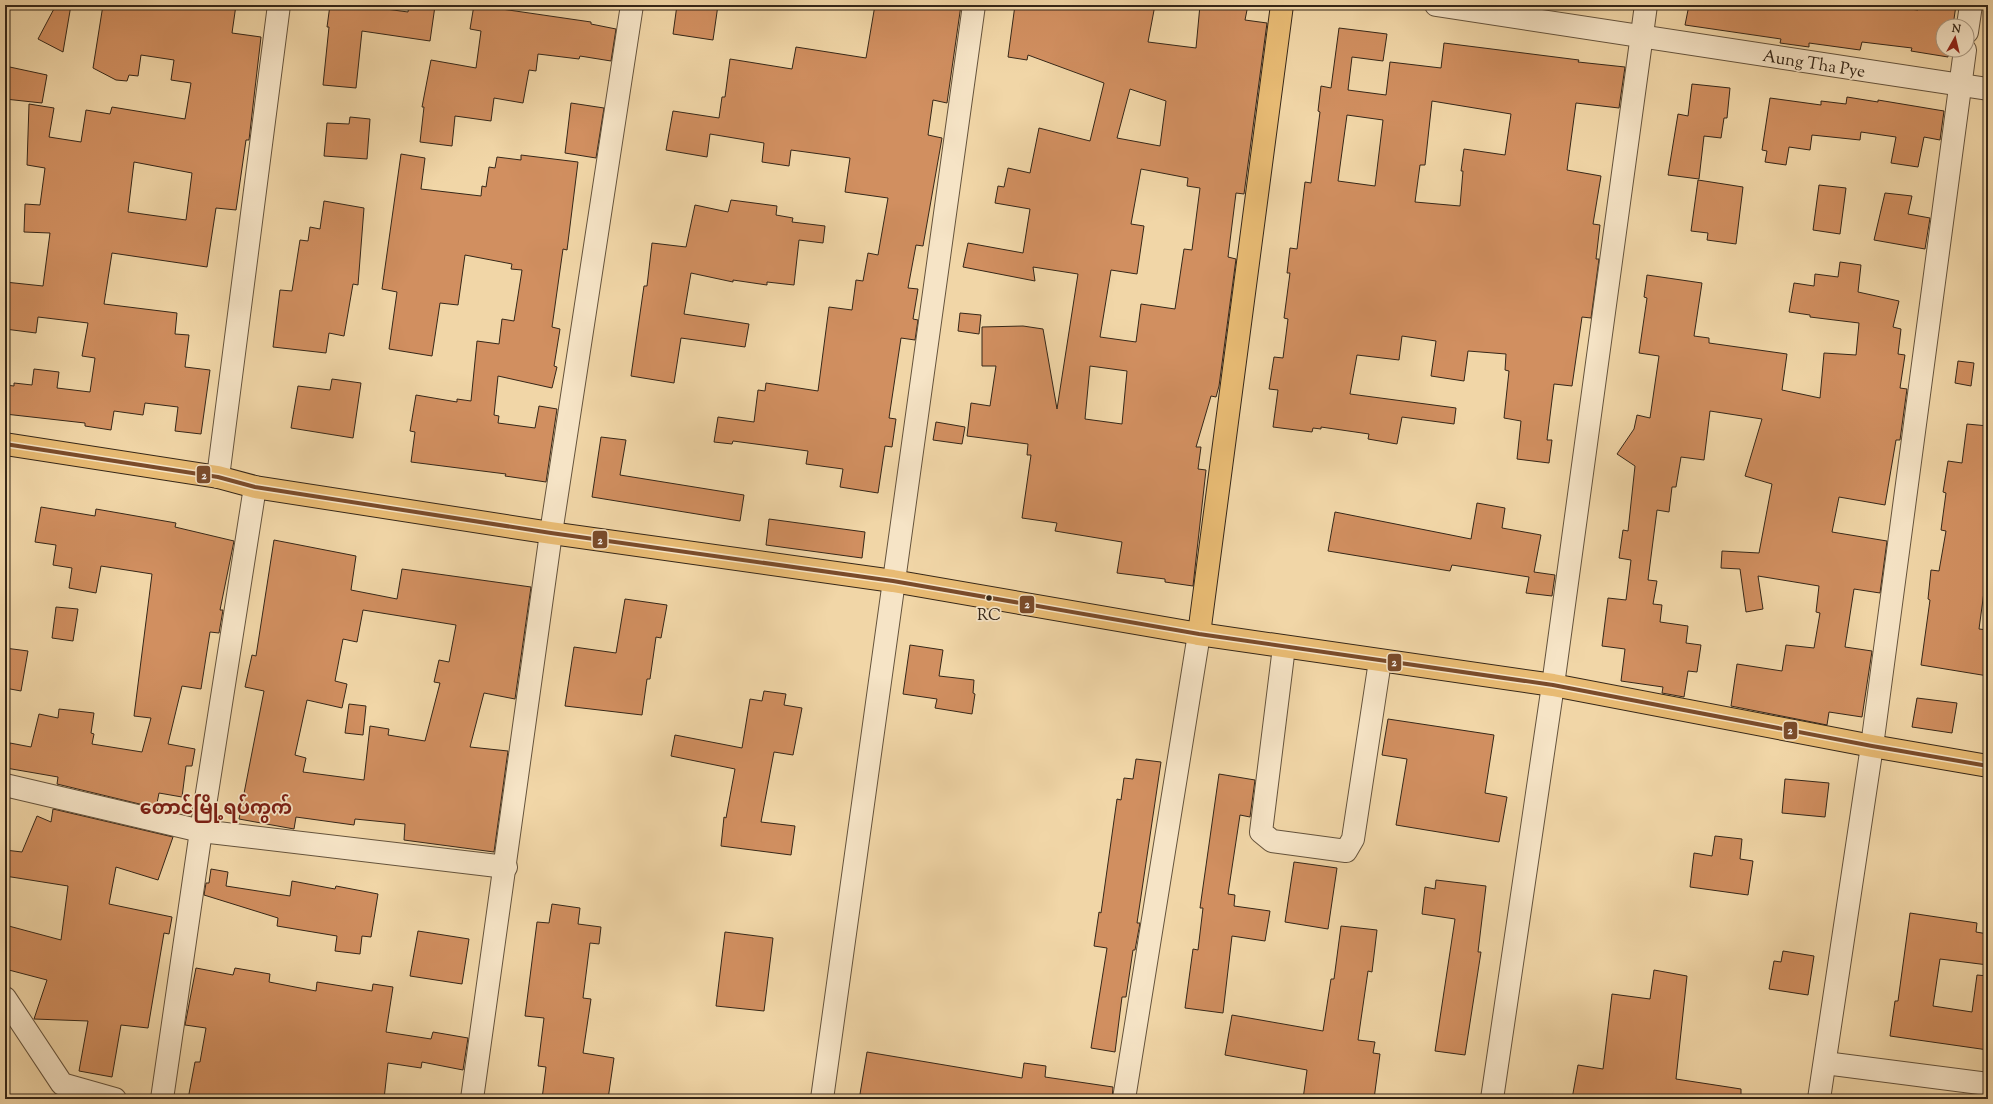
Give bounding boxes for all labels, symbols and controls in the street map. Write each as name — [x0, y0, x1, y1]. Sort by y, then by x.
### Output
north arrow — [1935, 18, 1975, 58]
text: N — [1950, 20, 1962, 38]
street label: Aung Tha Pye — [1761, 45, 1867, 85]
line badge: 2 — [196, 465, 211, 484]
text: 2 — [201, 468, 207, 484]
line badge: 2 — [592, 530, 608, 549]
text: 2 — [597, 533, 603, 549]
marker: RC — [984, 593, 994, 603]
line badge: 2 — [1019, 595, 1035, 614]
text: 2 — [1024, 597, 1030, 613]
place label: RC — [977, 605, 1001, 628]
line badge: 2 — [1387, 653, 1402, 672]
text: 2 — [1391, 655, 1397, 671]
line badge: 2 — [1783, 721, 1798, 740]
text: 2 — [1787, 723, 1793, 739]
district label: တောင်မြို့ရပ်ကွက် — [140, 794, 292, 823]

